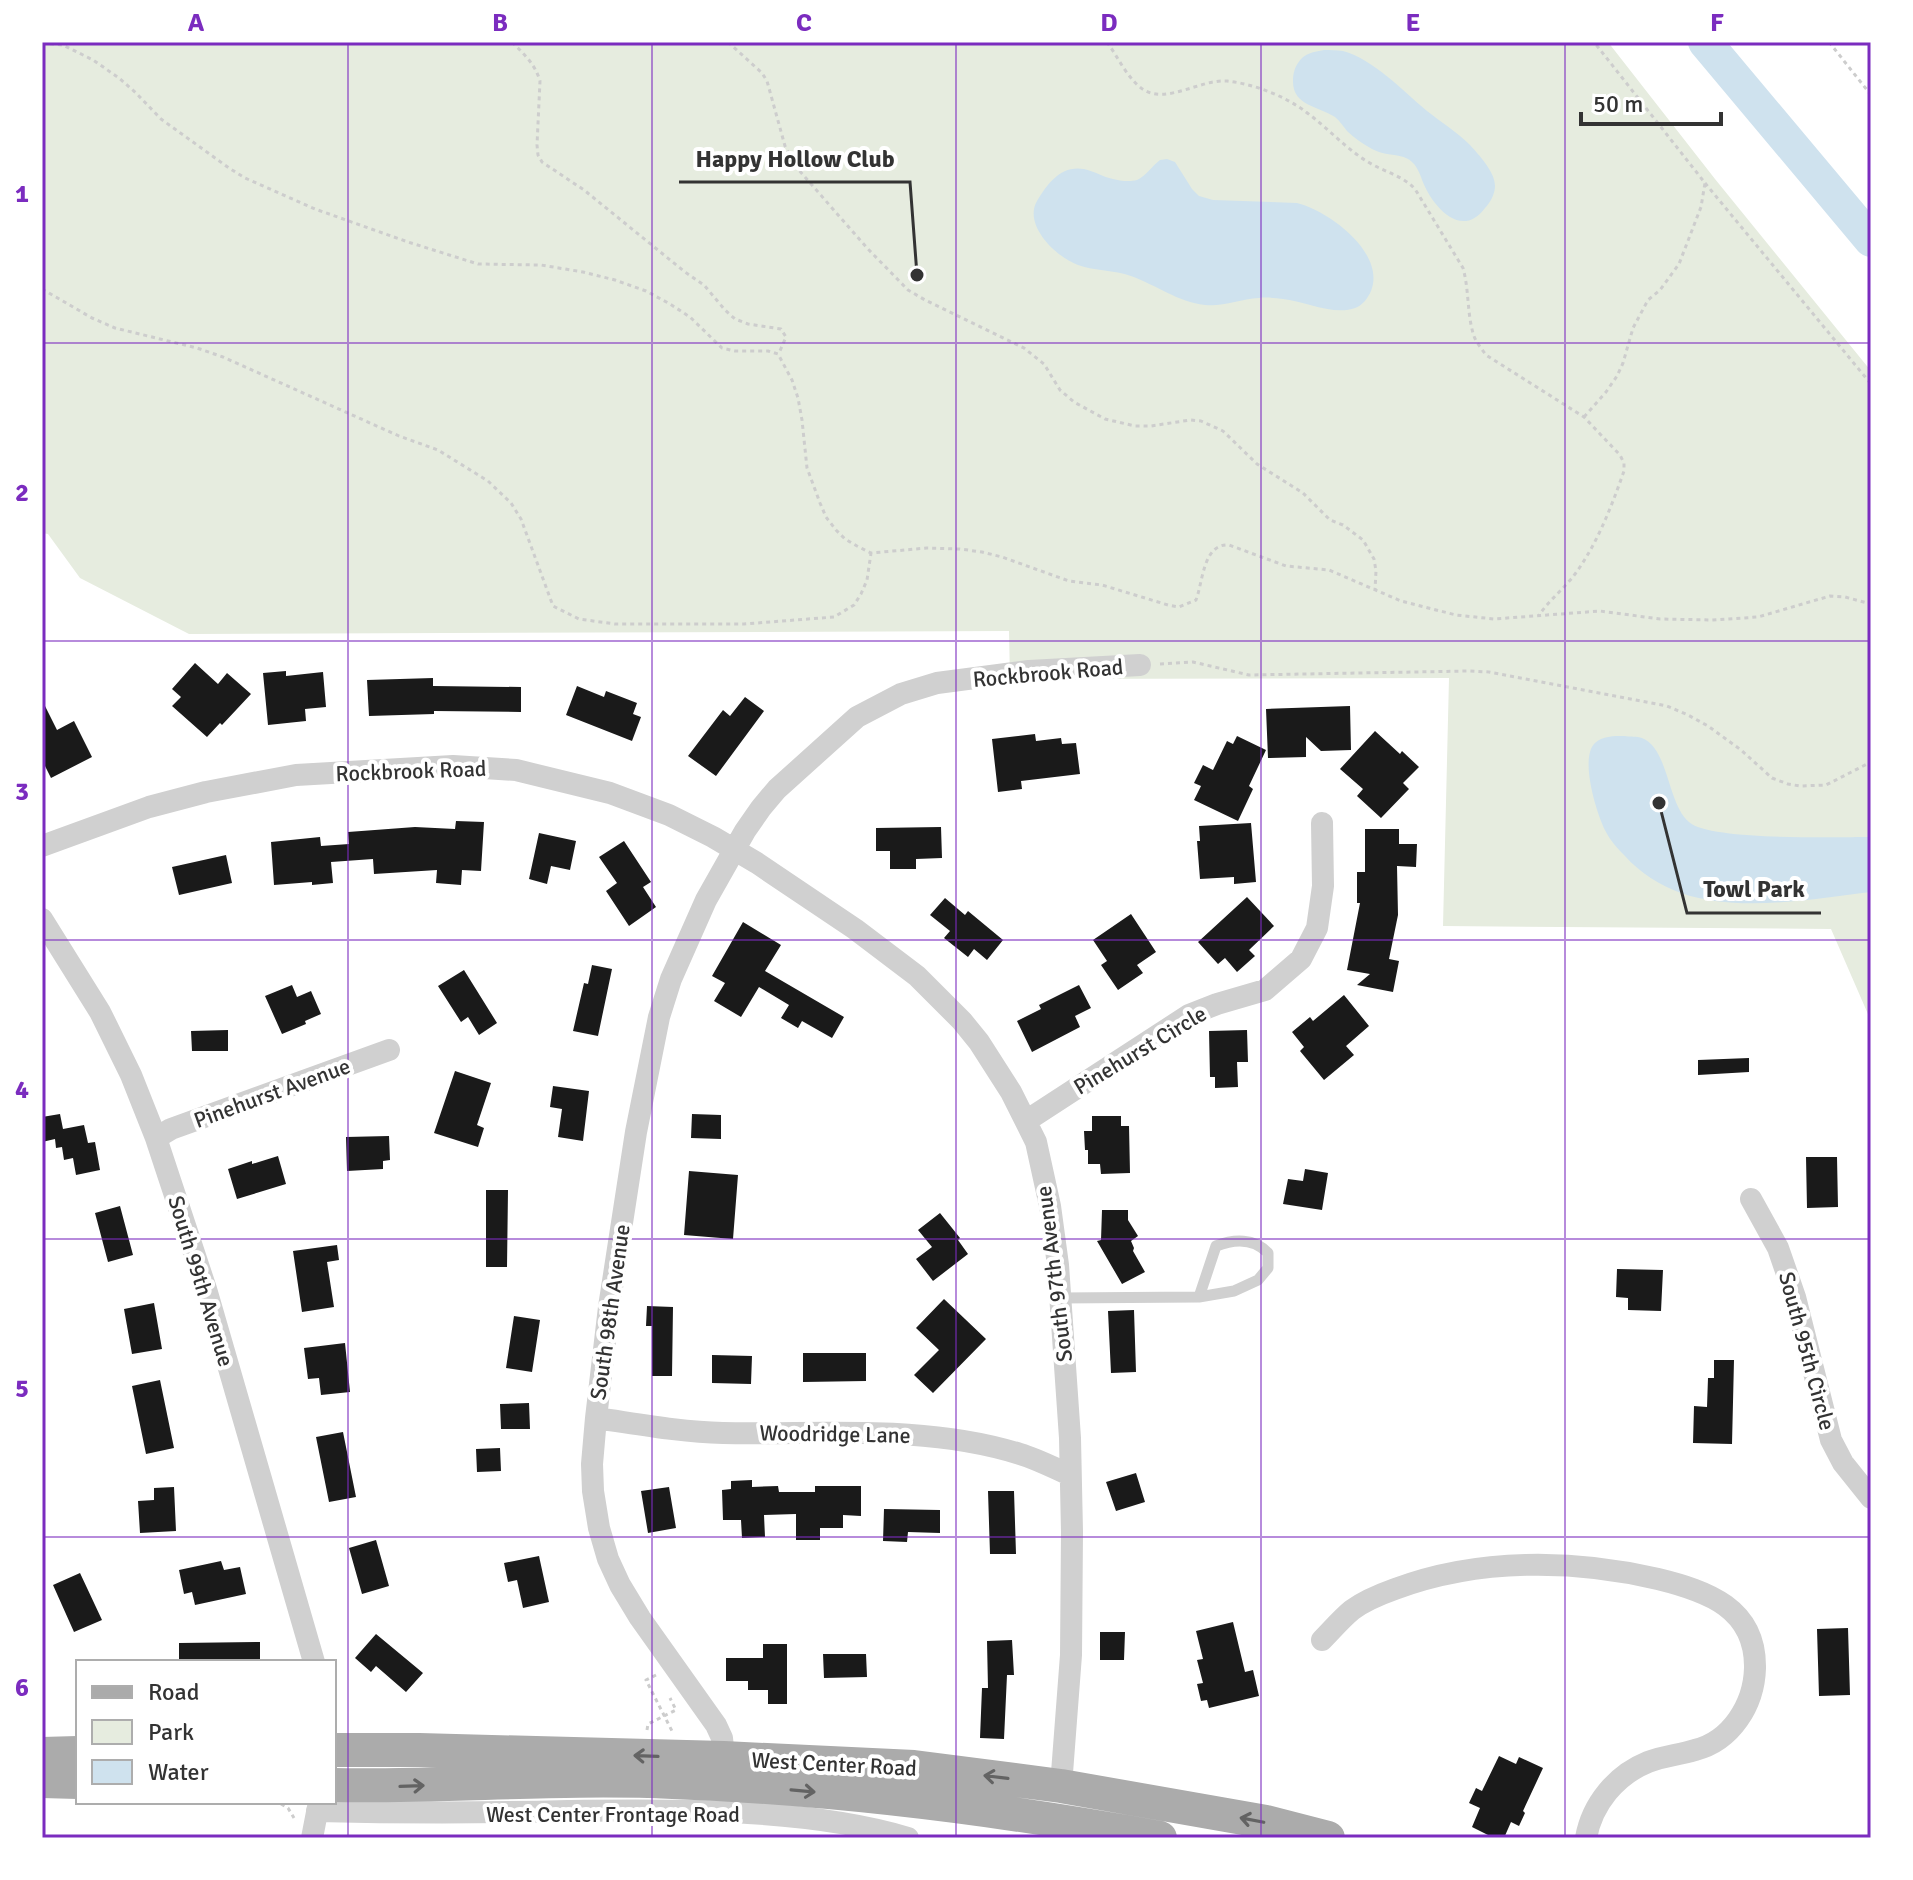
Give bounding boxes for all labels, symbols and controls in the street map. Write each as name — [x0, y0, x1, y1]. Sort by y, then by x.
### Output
text: A — [188, 7, 205, 39]
text: B — [492, 7, 508, 39]
text: C — [796, 7, 812, 39]
text: D — [1100, 7, 1118, 39]
text: E — [1406, 7, 1420, 39]
text: F — [1710, 7, 1724, 39]
scale bar — [1581, 76, 1721, 126]
text: 50 m — [1593, 89, 1643, 119]
callout: Happy Hollow Club — [679, 134, 910, 182]
text: Happy Hollow Club — [695, 144, 895, 174]
text: 1 — [15, 178, 29, 210]
text: 2 — [15, 477, 29, 509]
street label: Rockbrook Road — [972, 653, 1124, 693]
street label: Rockbrook Road — [335, 755, 487, 787]
text: 3 — [15, 776, 29, 808]
callout: Towl Park — [1687, 865, 1821, 913]
text: Towl Park — [1703, 874, 1805, 904]
street label: Pinehurst Circle — [1069, 1000, 1211, 1100]
street label: Pinehurst Avenue — [190, 1052, 354, 1134]
text: 4 — [15, 1074, 29, 1106]
street label: South 97th Avenue — [1030, 1184, 1078, 1364]
street label: South 99th Avenue — [162, 1192, 240, 1370]
street label: South 98th Avenue — [584, 1222, 636, 1402]
street label: South 95th Circle — [1773, 1269, 1841, 1433]
text: 5 — [15, 1373, 29, 1405]
street label: Woodridge Lane — [759, 1419, 911, 1449]
legend — [76, 1660, 336, 1804]
text: 6 — [15, 1672, 29, 1704]
text: Road — [148, 1677, 199, 1707]
text: Park — [148, 1717, 194, 1747]
street label: West Center Road — [751, 1746, 917, 1782]
one-way arrow — [633, 1748, 660, 1763]
text: Water — [148, 1757, 209, 1787]
one-way arrow — [984, 1769, 1009, 1784]
one-way arrow — [398, 1778, 425, 1794]
one-way arrow — [789, 1784, 816, 1799]
street label: West Center Frontage Road — [486, 1801, 740, 1828]
one-way arrow — [1240, 1811, 1266, 1826]

